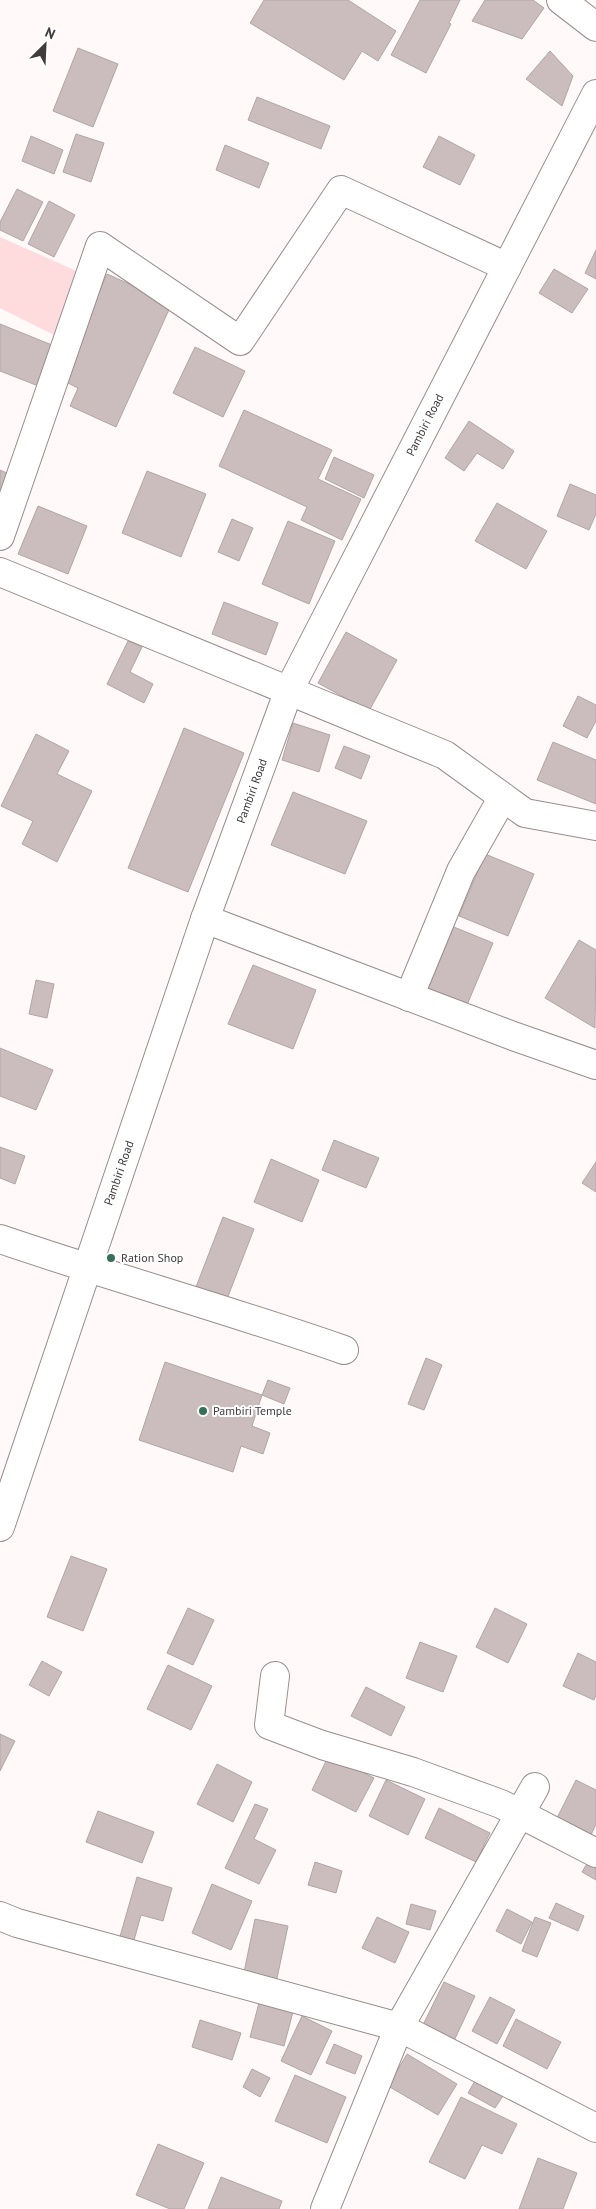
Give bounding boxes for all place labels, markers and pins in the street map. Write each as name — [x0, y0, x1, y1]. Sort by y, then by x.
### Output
place label: Ration Shop — [121, 1250, 183, 1265]
marker: Ration Shop — [105, 1252, 117, 1264]
place label: Pambiri Temple — [213, 1403, 292, 1418]
marker: Pambiri Temple — [197, 1405, 209, 1417]

